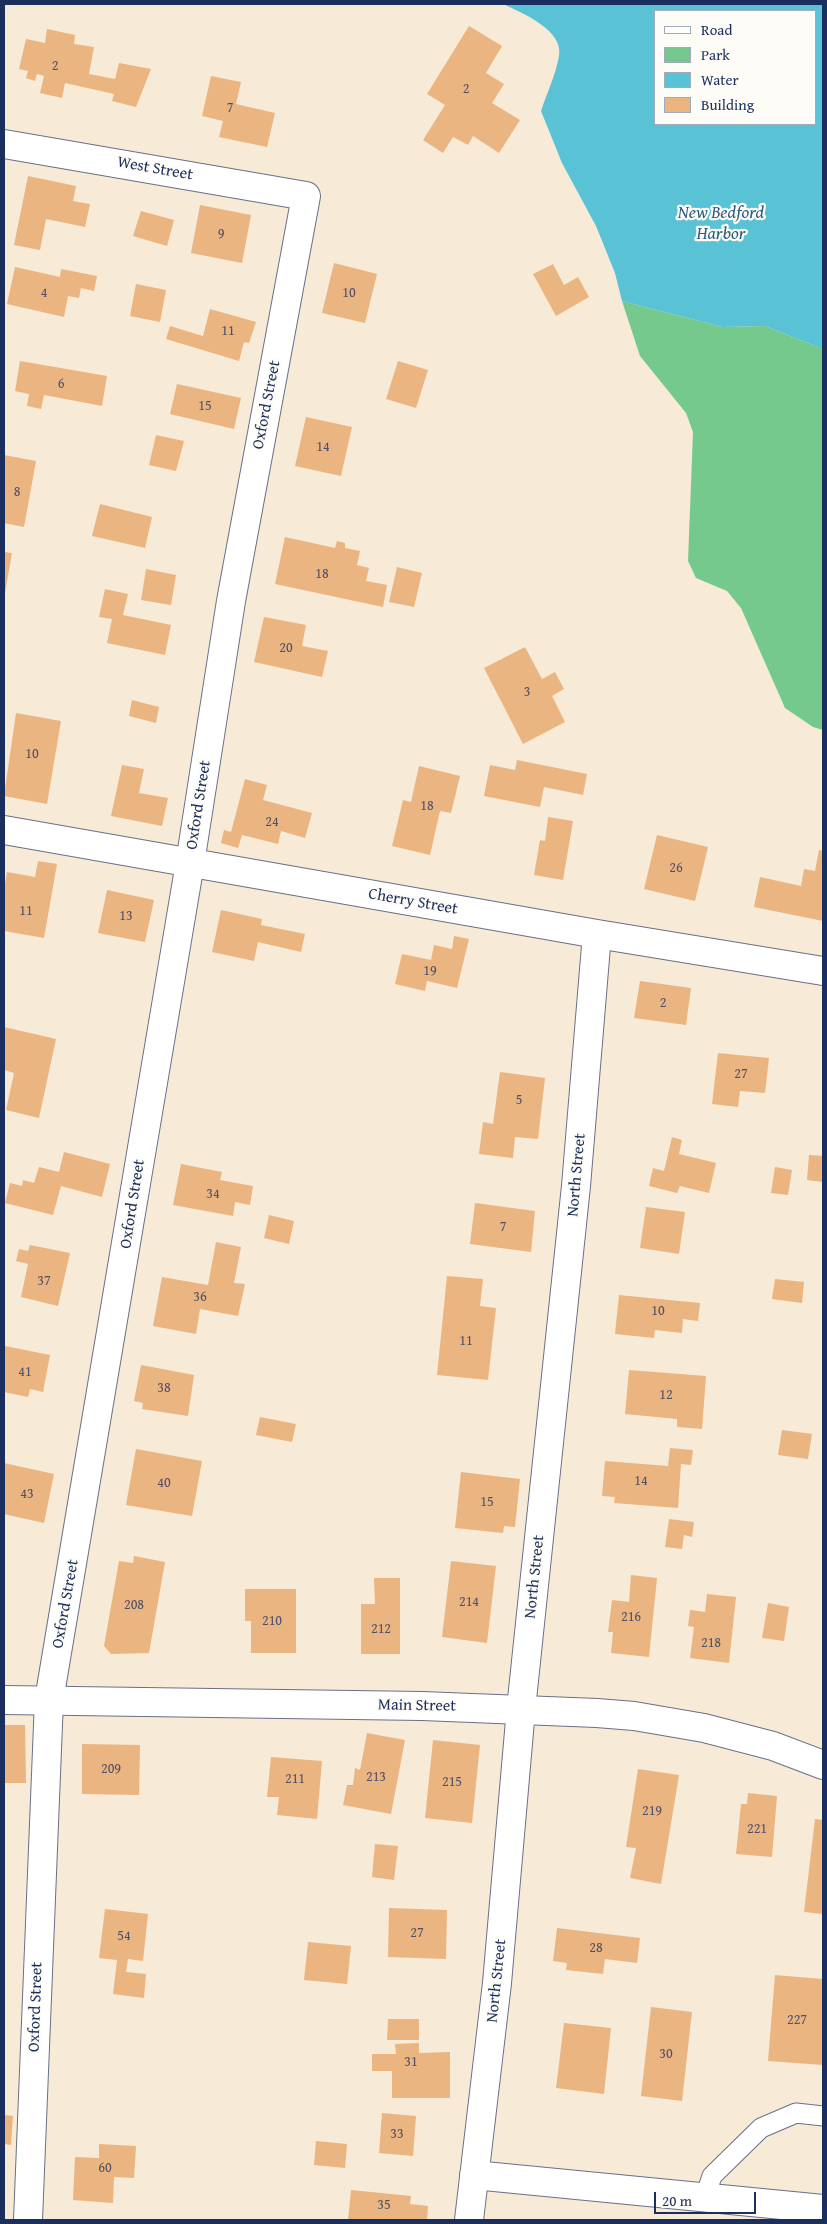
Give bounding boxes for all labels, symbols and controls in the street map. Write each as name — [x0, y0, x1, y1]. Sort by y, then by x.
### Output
legend — [654, 10, 817, 125]
text: Road — [701, 19, 732, 40]
text: Park — [701, 44, 730, 65]
house number: 2 — [52, 58, 58, 74]
text: Water — [701, 69, 739, 90]
house number: 2 — [463, 81, 469, 97]
text: Building — [701, 94, 754, 115]
house number: 7 — [227, 100, 233, 116]
street label: West Street — [116, 153, 194, 185]
water label: New Bedford Harbor — [678, 202, 764, 244]
house number: 9 — [218, 226, 224, 242]
house number: 4 — [41, 285, 47, 301]
house number: 10 — [342, 285, 356, 301]
house number: 11 — [221, 323, 235, 339]
street label: Oxford Street — [249, 359, 285, 451]
house number: 6 — [58, 376, 64, 392]
house number: 15 — [198, 398, 212, 414]
house number: 14 — [316, 439, 330, 455]
house number: 8 — [14, 484, 20, 500]
house number: 18 — [315, 566, 329, 582]
house number: 20 — [279, 640, 293, 656]
house number: 3 — [524, 684, 530, 700]
house number: 10 — [25, 746, 39, 762]
street label: Oxford Street — [182, 759, 216, 851]
house number: 18 — [420, 798, 434, 814]
house number: 24 — [265, 814, 279, 830]
house number: 26 — [669, 860, 683, 876]
street label: Cherry Street — [367, 885, 459, 919]
house number: 11 — [19, 903, 33, 919]
house number: 13 — [119, 908, 133, 924]
house number: 19 — [423, 963, 437, 979]
house number: 2 — [660, 995, 666, 1011]
house number: 27 — [734, 1066, 748, 1082]
house number: 5 — [516, 1092, 522, 1108]
street label: North Street — [564, 1132, 590, 1218]
street label: Oxford Street — [116, 1158, 150, 1250]
house number: 34 — [206, 1186, 220, 1202]
house number: 7 — [500, 1219, 506, 1235]
house number: 37 — [37, 1273, 51, 1289]
house number: 36 — [193, 1289, 207, 1305]
house number: 10 — [651, 1303, 665, 1319]
house number: 11 — [459, 1333, 473, 1349]
house number: 41 — [18, 1364, 32, 1380]
house number: 38 — [157, 1380, 171, 1396]
house number: 12 — [659, 1387, 673, 1403]
house number: 14 — [634, 1473, 648, 1489]
house number: 40 — [157, 1475, 171, 1491]
house number: 43 — [20, 1486, 34, 1502]
house number: 15 — [480, 1494, 494, 1510]
street label: North Street — [521, 1534, 549, 1620]
street label: Oxford Street — [49, 1558, 83, 1650]
house number: 214 — [459, 1594, 479, 1610]
house number: 208 — [124, 1597, 144, 1613]
house number: 216 — [621, 1609, 641, 1625]
house number: 210 — [262, 1613, 282, 1629]
house number: 212 — [371, 1621, 391, 1637]
house number: 218 — [701, 1635, 721, 1651]
street label: Main Street — [378, 1696, 456, 1716]
house number: 209 — [101, 1761, 121, 1777]
house number: 213 — [366, 1769, 386, 1785]
house number: 211 — [285, 1771, 305, 1787]
house number: 215 — [442, 1774, 462, 1790]
house number: 219 — [642, 1803, 662, 1819]
house number: 221 — [747, 1821, 767, 1837]
house number: 27 — [410, 1925, 424, 1941]
house number: 54 — [117, 1928, 131, 1944]
street label: North Street — [483, 1938, 511, 2024]
house number: 28 — [589, 1940, 603, 1956]
street label: Oxford Street — [25, 1962, 47, 2052]
house number: 227 — [787, 2012, 807, 2028]
house number: 30 — [659, 2046, 673, 2062]
house number: 31 — [404, 2054, 418, 2070]
house number: 33 — [390, 2126, 404, 2142]
house number: 60 — [98, 2160, 112, 2176]
scale bar — [657, 2182, 760, 2214]
text: 20 m — [662, 2190, 692, 2211]
house number: 35 — [377, 2197, 391, 2213]

